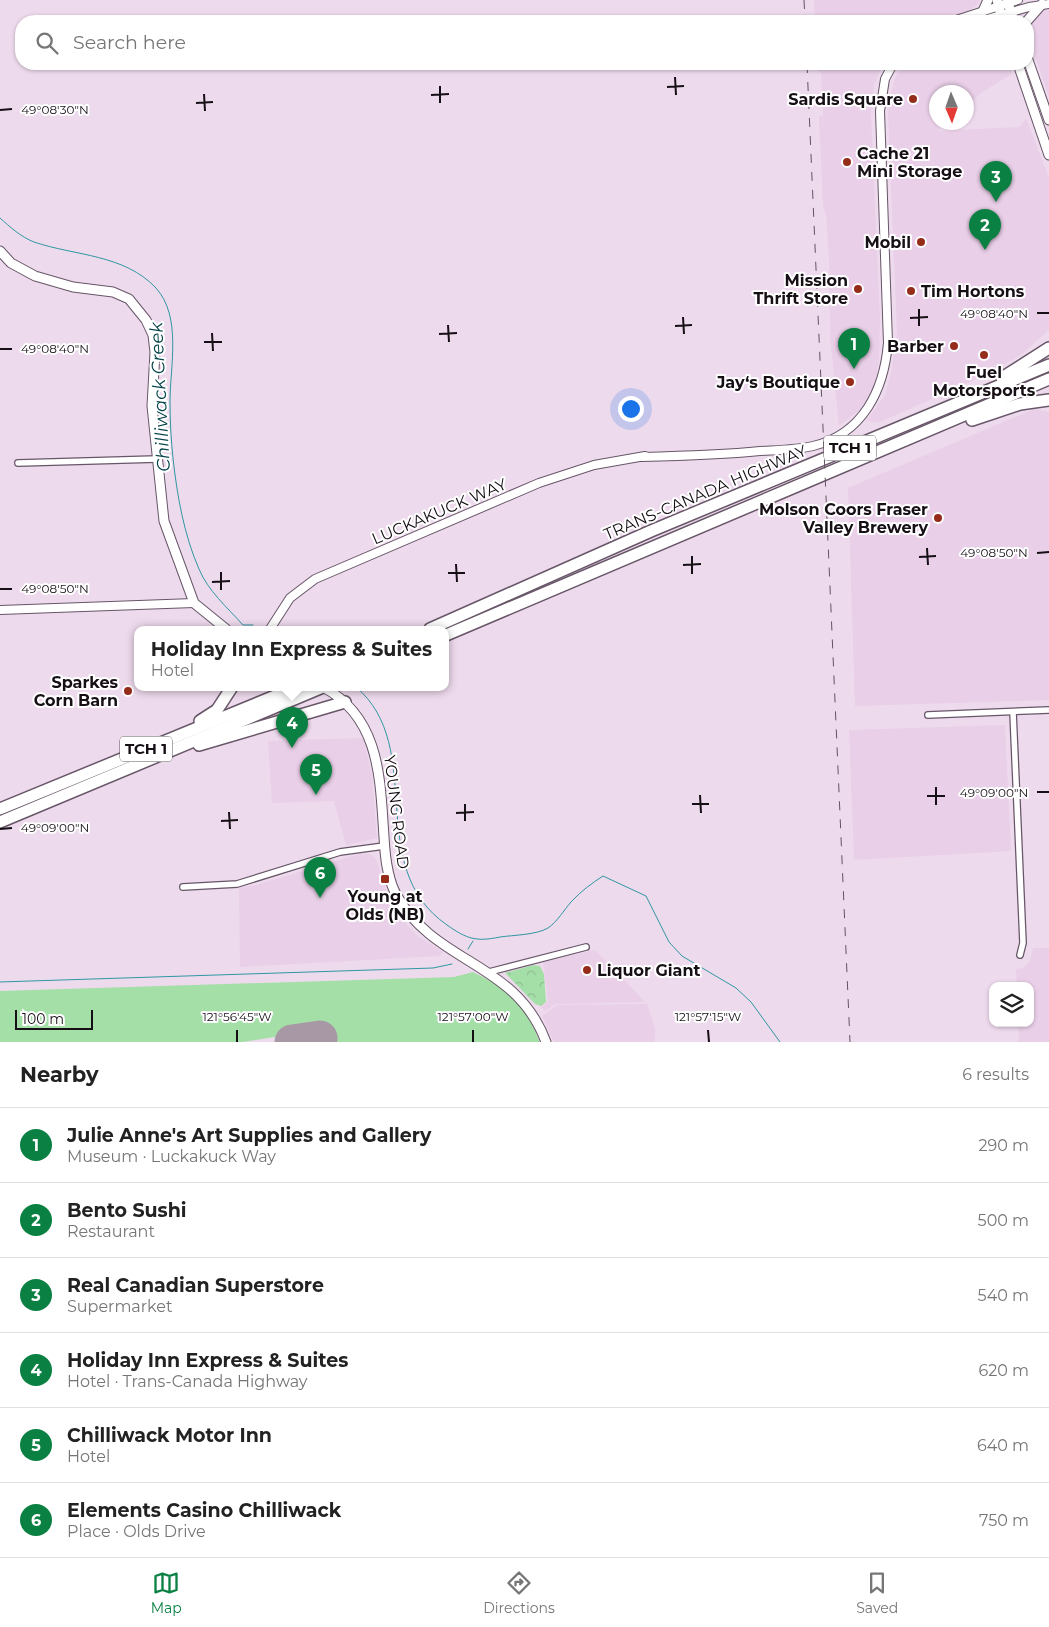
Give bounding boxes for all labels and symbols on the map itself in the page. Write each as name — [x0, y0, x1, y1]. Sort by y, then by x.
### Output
north arrow — [929, 85, 974, 130]
place label: Sardis Square — [788, 90, 903, 109]
marker: Sardis Square — [907, 93, 919, 105]
text: 49°08'30"N — [21, 102, 89, 117]
place label: Cache 21 Mini Storage — [857, 144, 962, 181]
marker: Cache 21 Mini Storage — [841, 156, 853, 168]
pin: 3 — [980, 161, 1012, 202]
pin: 2 — [969, 209, 1001, 250]
place label: Mobil — [865, 233, 911, 252]
marker: Mobil — [915, 236, 927, 248]
place label: Mission Thrift Store — [753, 271, 848, 308]
place label: Tim Hortons — [921, 282, 1025, 301]
marker: Mission Thrift Store — [852, 283, 864, 295]
marker: Tim Hortons — [905, 285, 917, 297]
text: 49°08'40"N — [960, 306, 1028, 321]
water label: Chilliwack Creek — [145, 320, 175, 472]
pin: 1 — [838, 328, 870, 369]
place label: Barber — [887, 337, 944, 356]
marker: Barber — [948, 340, 960, 352]
text: 49°08'40"N — [21, 341, 89, 356]
marker: Fuel Motorsports — [978, 349, 990, 361]
place label: Fuel Motorsports — [933, 363, 1036, 400]
place label: Jay‘s Boutique — [716, 373, 840, 392]
marker: Jay‘s Boutique — [844, 376, 856, 388]
your location — [618, 396, 644, 422]
road number: TCH 1 — [824, 436, 876, 460]
street label: TRANS-CANADA HIGHWAY — [601, 441, 810, 544]
street label: LUCKAKUCK WAY — [369, 474, 510, 548]
place label: Molson Coors Fraser Valley Brewery — [759, 500, 928, 537]
marker: Molson Coors Fraser Valley Brewery — [932, 512, 944, 524]
text: 49°08'50"N — [960, 545, 1028, 560]
text: 49°08'50"N — [21, 581, 89, 596]
place label: Sparkes Corn Barn — [34, 673, 119, 710]
marker: Sparkes Corn Barn — [122, 685, 134, 697]
pin: 4 — [276, 707, 308, 748]
road number: TCH 1 — [120, 736, 172, 762]
pin: 5 — [300, 754, 332, 795]
street label: YOUNG ROAD — [380, 754, 413, 870]
text: 49°09'00"N — [960, 785, 1028, 800]
text: 49°09'00"N — [21, 820, 89, 835]
pin: 6 — [304, 857, 336, 898]
marker: Young at Olds (NB) — [379, 873, 391, 885]
place label: Young at Olds (NB) — [345, 887, 425, 924]
place label: Liquor Giant — [597, 961, 700, 980]
marker: Liquor Giant — [581, 964, 593, 976]
scale bar — [15, 1007, 92, 1030]
text: 121°56'45"W — [202, 1009, 272, 1024]
text: 121°57'00"W — [438, 1009, 508, 1024]
text: 121°57'15"W — [675, 1009, 741, 1024]

